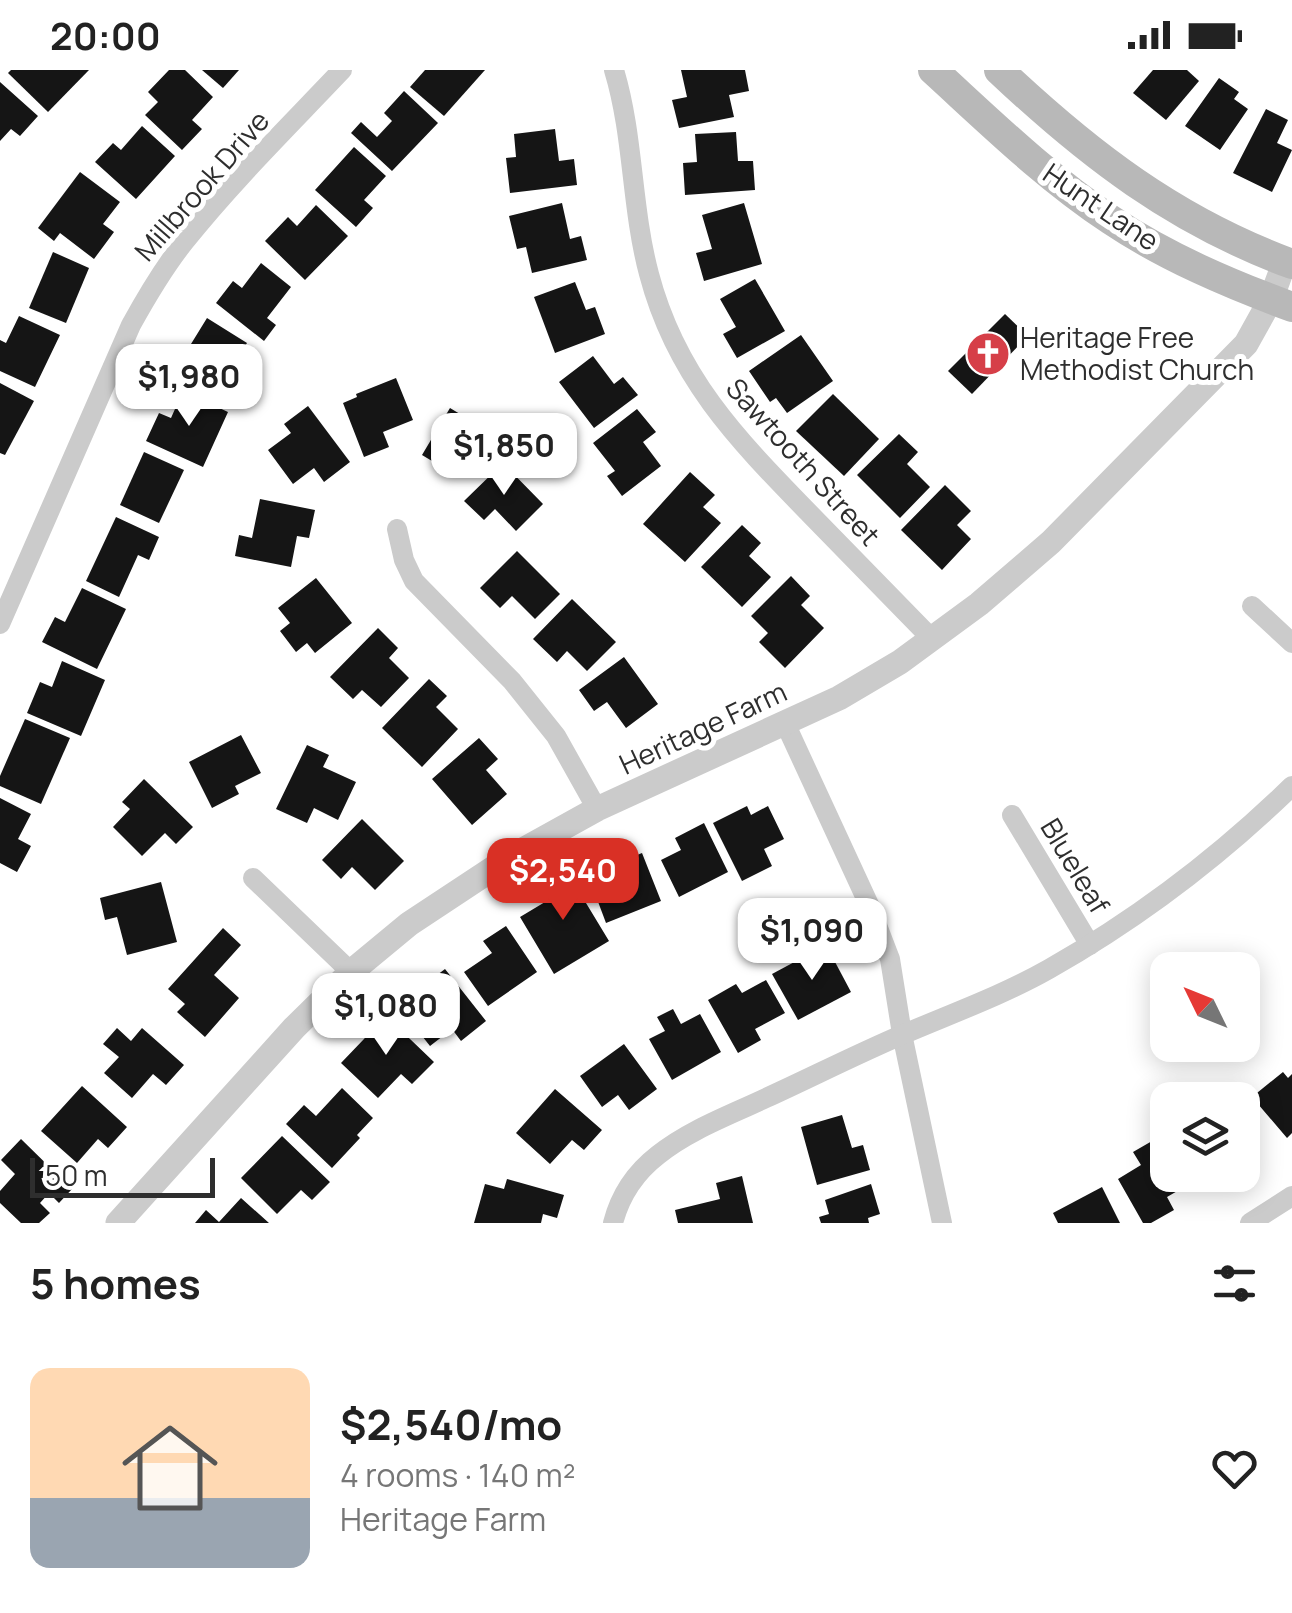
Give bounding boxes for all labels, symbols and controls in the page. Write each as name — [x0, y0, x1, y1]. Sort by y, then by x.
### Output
text: 20:00 — [50, 9, 161, 61]
street label: Millbrook Drive — [125, 102, 277, 269]
street label: Hunt Lane — [1036, 154, 1167, 259]
place label: Heritage Free Methodist Church — [1020, 318, 1254, 388]
church icon: Heritage Free Methodist Church — [965, 331, 1011, 377]
pin: $1,980 — [108, 344, 270, 429]
text: $1,980 — [137, 354, 241, 398]
street label: Sawtooth Street — [718, 369, 889, 553]
pin: $1,850 — [423, 413, 585, 498]
text: $1,850 — [453, 423, 555, 467]
street label: Heritage Farm — [613, 672, 792, 782]
street label: Blueleaf — [1033, 811, 1119, 920]
pin: $2,540 — [482, 838, 644, 923]
text: $2,540 — [509, 848, 617, 892]
pin: $1,090 — [731, 898, 893, 983]
text: $1,090 — [760, 908, 864, 952]
north arrow — [1150, 952, 1260, 1062]
map controls — [1150, 952, 1260, 1192]
pin: $1,080 — [305, 973, 467, 1058]
text: $1,080 — [334, 983, 438, 1027]
button: layers — [1150, 1082, 1260, 1192]
scale bar — [30, 1153, 215, 1198]
text: 50 m — [45, 1156, 108, 1194]
text: 5 homes — [30, 1254, 201, 1312]
icon: filters — [1207, 1256, 1262, 1311]
text: $2,540/mo — [340, 1395, 562, 1453]
icon: home — [110, 1408, 230, 1528]
icon: heart — [1207, 1441, 1262, 1496]
text: 4 rooms · 140 m² — [340, 1453, 576, 1497]
text: Heritage Farm — [340, 1497, 546, 1541]

